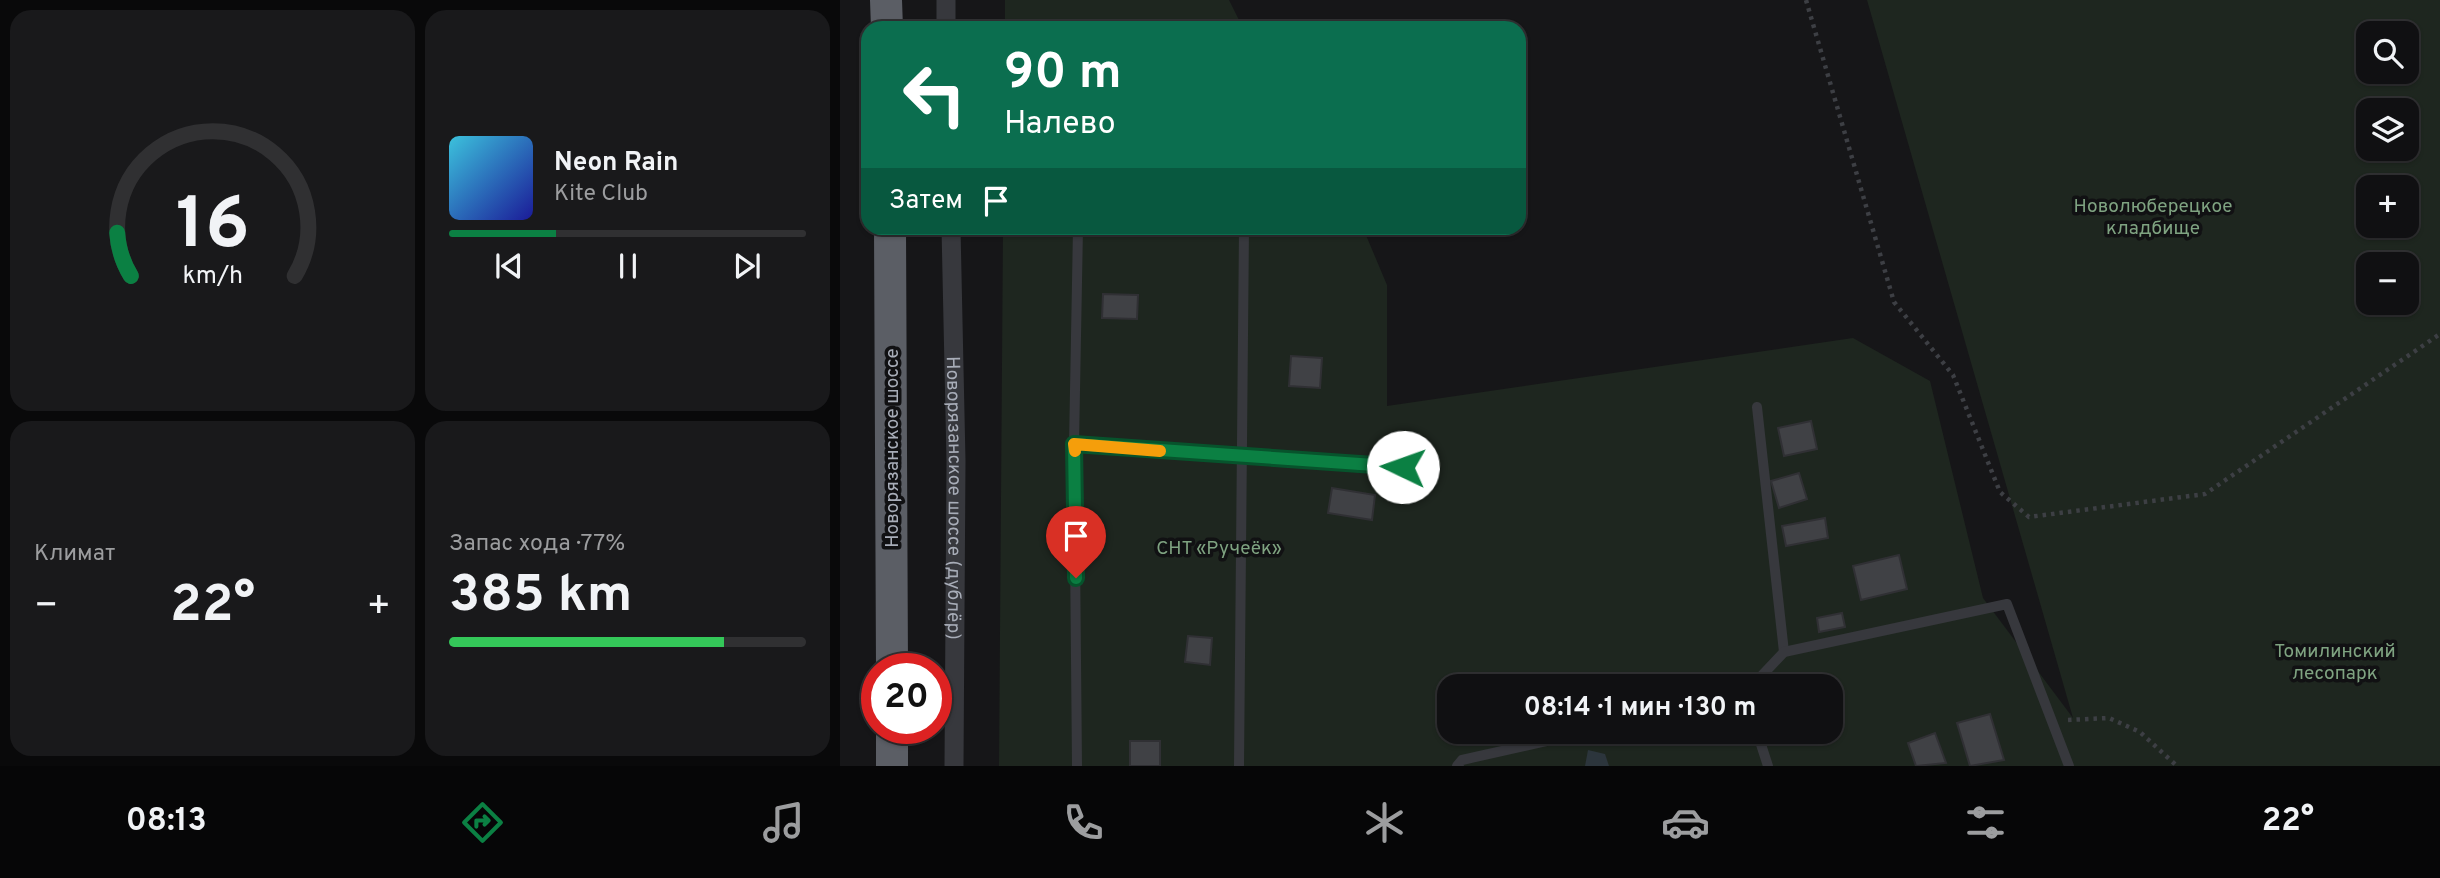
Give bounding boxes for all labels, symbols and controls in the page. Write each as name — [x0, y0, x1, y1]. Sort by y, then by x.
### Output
map controls — [2356, 21, 2419, 315]
button: search — [2356, 21, 2419, 84]
text: 90 m — [1004, 44, 1122, 106]
icon: left — [889, 49, 980, 140]
button: layers — [2356, 98, 2419, 161]
text: Налево — [1004, 105, 1116, 145]
text: Neon Rain — [554, 147, 679, 180]
button: + — [2356, 175, 2419, 238]
text: Kite Club — [554, 180, 648, 209]
icon: arrive — [977, 182, 1015, 220]
text: 16 — [176, 183, 249, 275]
text: Затем — [889, 185, 963, 218]
park label: Новолюберецкое кладбище — [2074, 195, 2232, 241]
icon: previous — [490, 247, 528, 285]
icon: pause — [609, 247, 647, 285]
icon: next — [728, 247, 766, 285]
button: − — [2356, 252, 2419, 315]
text: km/h — [182, 261, 243, 293]
street label: Новорязанское шоссе — [881, 348, 905, 548]
street label: Новорязанское шоссе (дублёр) — [940, 356, 966, 640]
position arrow — [1366, 430, 1440, 504]
pin — [1046, 506, 1106, 578]
icon: arrive — [1057, 517, 1095, 555]
text: Запас хода · 77% — [449, 530, 625, 559]
park label: СНТ «Ручеёк» — [1156, 537, 1282, 561]
text: Климат — [34, 540, 115, 569]
text: 385 km — [449, 564, 632, 630]
text: 22° — [170, 574, 255, 640]
text: − — [34, 583, 59, 632]
text: + — [366, 583, 391, 632]
park label: Томилинский лесопарк — [2274, 640, 2396, 686]
speed limit sign: 20 — [861, 653, 952, 744]
text: 08:14 · 1 мин · 130 m — [1524, 692, 1756, 725]
icon: directions — [458, 798, 507, 847]
icon: music — [759, 798, 808, 847]
icon: phone — [1059, 798, 1108, 847]
icon: climate — [1360, 798, 1409, 847]
icon: car — [1661, 798, 1710, 847]
icon: filters — [1961, 798, 2010, 847]
text: 08:13 — [126, 802, 207, 842]
text: 22° — [2262, 802, 2314, 842]

